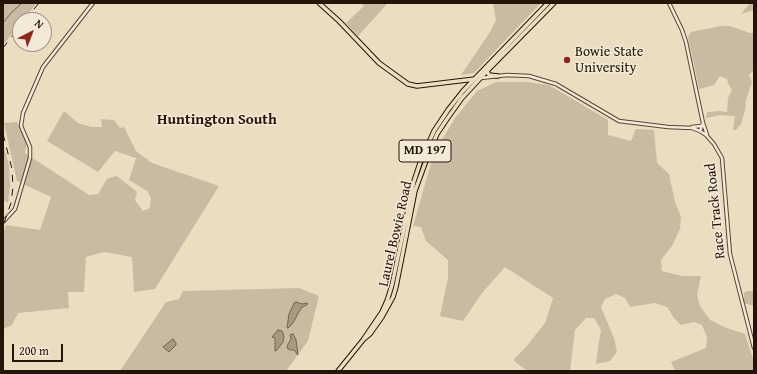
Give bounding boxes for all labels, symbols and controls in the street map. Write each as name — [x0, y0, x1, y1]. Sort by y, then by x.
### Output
north arrow — [12, 12, 52, 52]
text: N — [31, 15, 47, 32]
place label: Bowie State University — [575, 44, 643, 76]
marker: Bowie State University — [562, 55, 572, 65]
district label: Huntington South — [157, 111, 277, 129]
road number: MD 197 — [399, 140, 451, 162]
street label: Race Track Road — [703, 162, 729, 260]
street label: Laurel Bowie Road — [376, 180, 416, 288]
scale bar — [14, 336, 65, 362]
text: 200 m — [19, 342, 49, 359]

